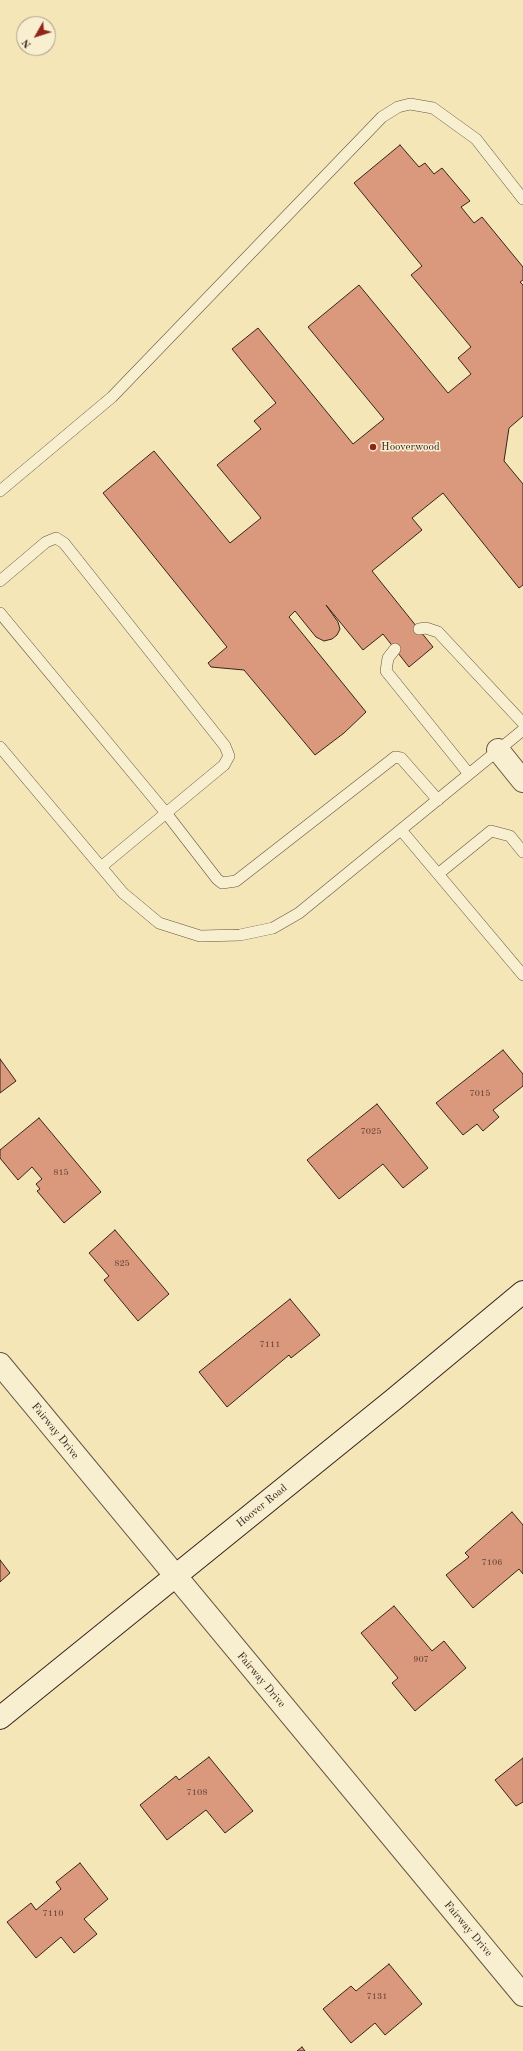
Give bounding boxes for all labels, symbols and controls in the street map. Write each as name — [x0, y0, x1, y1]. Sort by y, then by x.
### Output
north arrow — [16, 16, 56, 56]
text: N — [20, 37, 34, 50]
place label: Hooverwood — [381, 440, 440, 454]
marker: Hooverwood — [368, 442, 378, 452]
house number: 7015 — [470, 1089, 490, 1099]
house number: 7025 — [361, 1127, 381, 1137]
house number: 815 — [53, 1168, 69, 1178]
house number: 825 — [114, 1259, 130, 1269]
house number: 7111 — [260, 1340, 280, 1350]
street label: Fairway Drive — [28, 1400, 82, 1462]
street label: Hoover Road — [234, 1481, 290, 1531]
house number: 7106 — [482, 1558, 502, 1568]
street label: Fairway Drive — [234, 1650, 288, 1710]
house number: 907 — [413, 1655, 429, 1665]
house number: 7108 — [187, 1788, 207, 1798]
street label: Fairway Drive — [441, 1899, 495, 1959]
house number: 7110 — [43, 1909, 63, 1919]
house number: 7131 — [367, 1992, 387, 2002]

